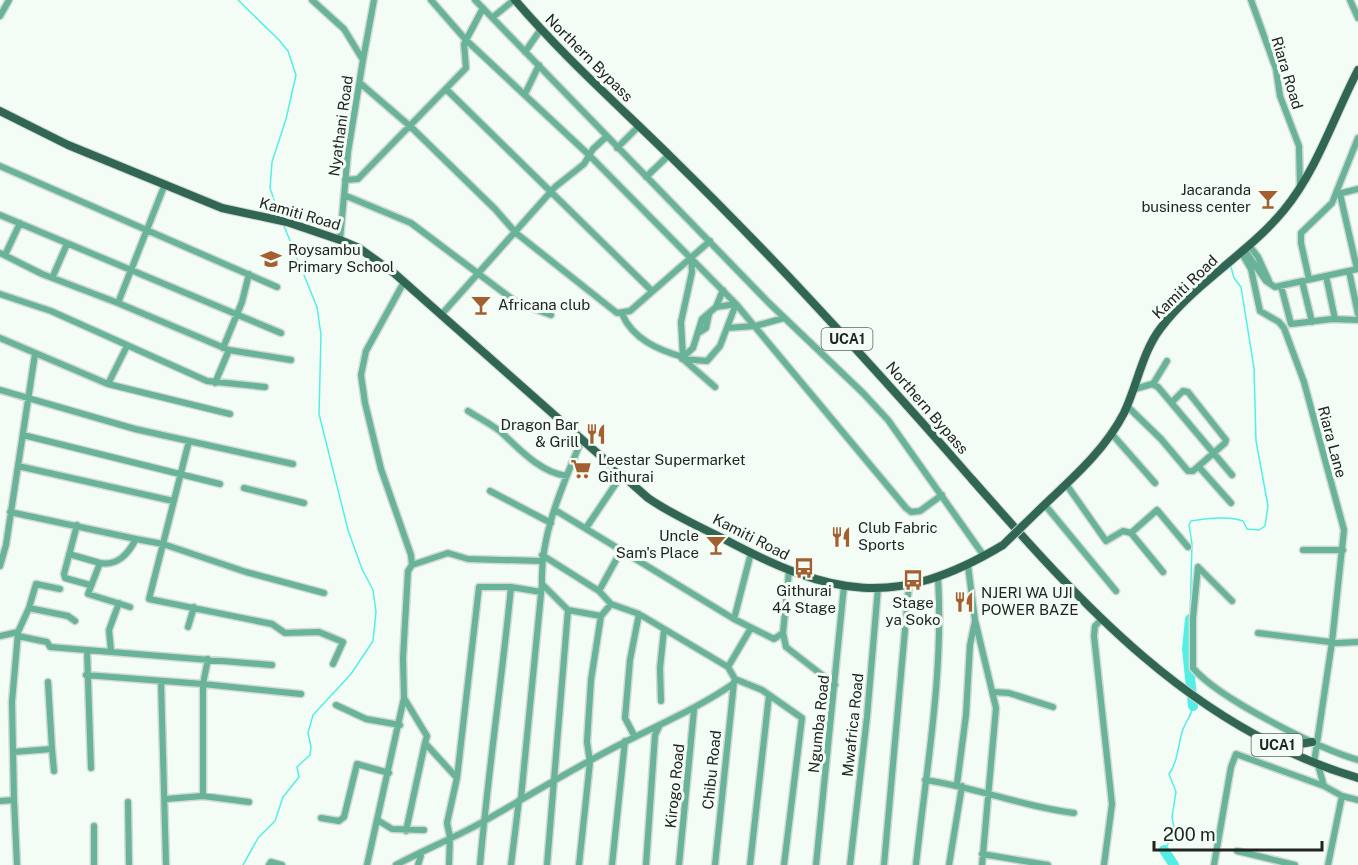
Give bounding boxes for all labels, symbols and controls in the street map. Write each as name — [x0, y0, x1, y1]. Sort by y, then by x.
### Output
street label: Northern Bypass — [542, 10, 637, 105]
street label: Riara Road — [1268, 34, 1307, 111]
street label: Nyathani Road — [325, 75, 356, 177]
place label: Jacaranda business center — [1141, 181, 1251, 215]
bar icon: Jacaranda business center — [1256, 187, 1280, 211]
street label: Kamiti Road — [258, 194, 343, 233]
place label: Roysambu Primary School — [288, 241, 394, 275]
school or university icon: Roysambu Primary School — [259, 247, 283, 271]
street label: Kamiti Road — [1149, 251, 1221, 322]
bar icon: Africana club — [469, 293, 493, 317]
place label: Africana club — [498, 296, 590, 313]
road number: UCA1 — [822, 328, 872, 350]
street label: Northern Bypass — [883, 358, 972, 457]
street label: Riara Lane — [1315, 404, 1350, 480]
place label: Dragon Bar & Grill — [501, 416, 579, 450]
restaurant icon: Dragon Bar & Grill — [584, 422, 608, 446]
place label: Leestar Supermarket Githurai — [598, 451, 746, 485]
supermarket icon: Leestar Supermarket Githurai — [569, 457, 593, 481]
street label: Kamiti Road — [710, 510, 792, 563]
place label: Club Fabric Sports — [858, 519, 938, 553]
restaurant icon: Club Fabric Sports — [829, 525, 853, 549]
place label: Uncle Sam's Place — [616, 527, 699, 561]
bar icon: Uncle Sam's Place — [704, 533, 728, 557]
bus stop icon: Githurai 44 Stage — [792, 556, 816, 580]
bus stop icon: Stage ya Soko — [901, 568, 925, 592]
place label: Githurai 44 Stage — [772, 582, 836, 616]
place label: NJERI WA UJI POWER BAZE — [981, 584, 1078, 618]
restaurant icon: NJERI WA UJI POWER BAZE — [952, 590, 976, 614]
place label: Stage ya Soko — [886, 594, 940, 628]
street label: Mwafrica Road — [839, 672, 866, 777]
street label: Ngumba Road — [805, 674, 832, 774]
street label: Chibu Road — [699, 729, 724, 810]
road number: UCA1 — [1252, 734, 1302, 756]
street label: Kirogo Road — [662, 743, 687, 829]
scale bar — [1154, 814, 1322, 852]
text: 200 m — [1163, 824, 1216, 845]

